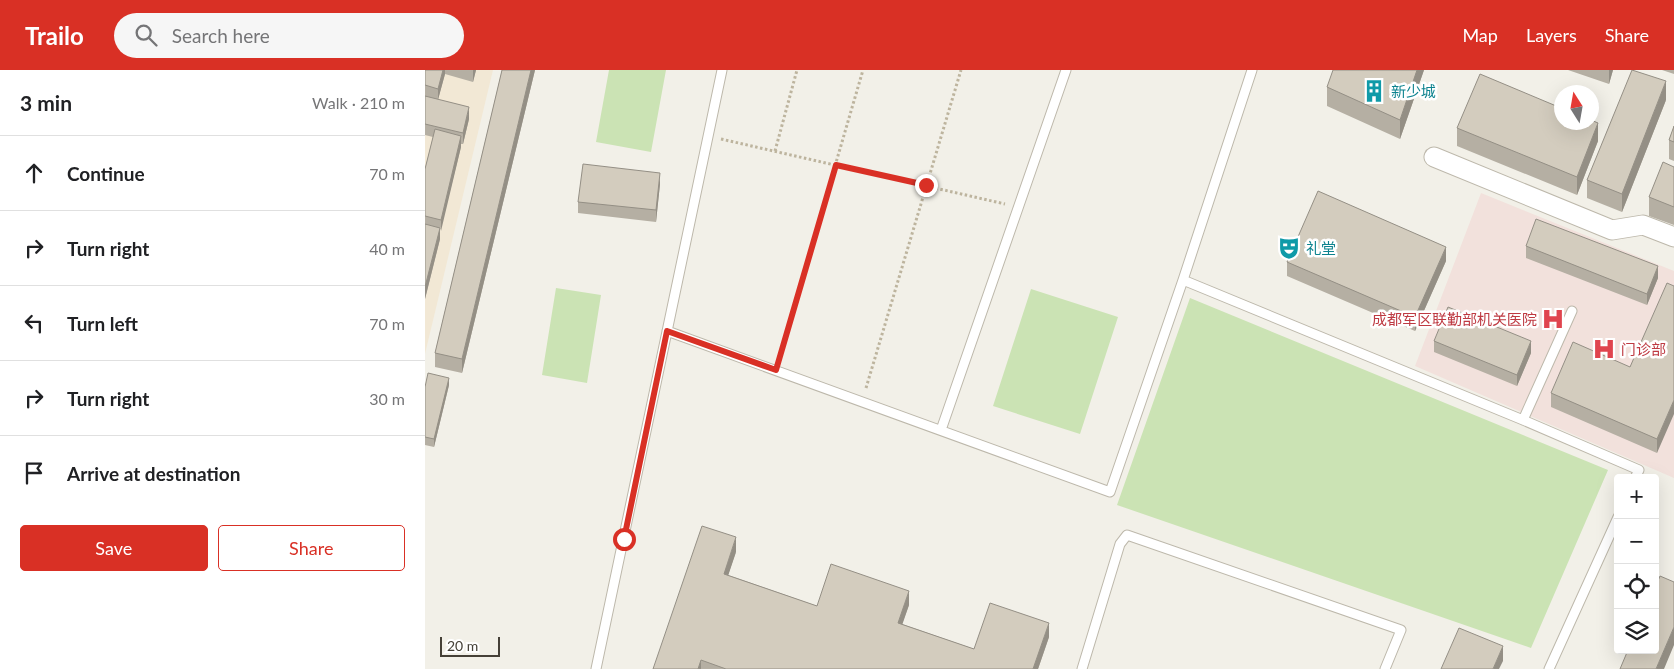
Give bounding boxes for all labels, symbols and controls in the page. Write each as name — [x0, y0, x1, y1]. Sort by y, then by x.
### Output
search box — [114, 13, 464, 58]
text: Trailo — [25, 21, 84, 50]
icon: search — [132, 21, 160, 49]
text: Search here — [172, 24, 270, 47]
text: Map — [1462, 24, 1498, 46]
text: Layers — [1526, 24, 1577, 46]
text: Share — [1605, 24, 1649, 46]
building icon: 新少城 — [1361, 78, 1387, 104]
place label: 新少城 — [1391, 82, 1436, 100]
north arrow — [1554, 85, 1599, 130]
text: 3 min — [20, 90, 72, 115]
text: Walk · 210 m — [312, 93, 405, 112]
icon: ahead — [20, 159, 48, 187]
text: Continue — [67, 162, 145, 185]
text: 70 m — [369, 164, 405, 183]
route end — [915, 174, 938, 197]
icon: right — [20, 234, 48, 262]
theatre icon: 礼堂 — [1276, 235, 1302, 261]
text: Turn right — [67, 237, 149, 260]
text: 40 m — [369, 239, 405, 258]
place label: 礼堂 — [1306, 239, 1336, 257]
hospital icon: 成都军区联勤部机关医院 — [1540, 306, 1566, 332]
icon: left — [20, 309, 48, 337]
place label: 成都军区联勤部机关医院 — [1372, 310, 1537, 328]
text: Turn left — [67, 312, 138, 335]
text: 70 m — [369, 314, 405, 333]
hospital icon: 门诊部 — [1591, 336, 1617, 362]
place label: 门诊部 — [1621, 340, 1666, 358]
icon: right — [20, 384, 48, 412]
text: Turn right — [67, 387, 149, 410]
text: 30 m — [369, 389, 405, 408]
icon: arrive — [20, 459, 48, 487]
text: Arrive at destination — [67, 462, 240, 485]
map controls — [1614, 474, 1659, 654]
button: + — [1614, 474, 1659, 519]
button: − — [1614, 519, 1659, 564]
button: Save — [20, 525, 208, 571]
button: Share — [218, 525, 405, 571]
route start — [613, 528, 636, 551]
button: locate — [1614, 564, 1659, 609]
button: layers — [1614, 609, 1659, 654]
scale bar — [440, 634, 500, 657]
text: 20 m — [447, 637, 478, 654]

